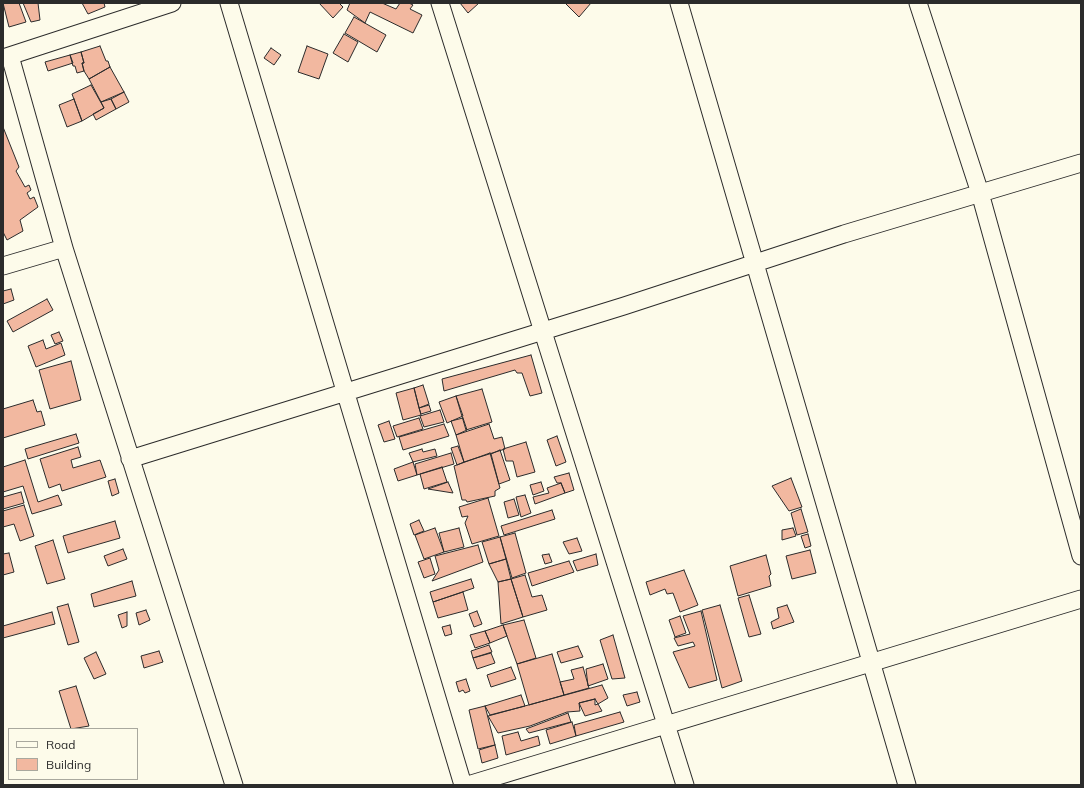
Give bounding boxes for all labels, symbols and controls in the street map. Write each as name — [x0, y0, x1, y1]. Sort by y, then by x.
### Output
legend — [8, 728, 138, 780]
text: Road — [46, 737, 75, 752]
text: Building — [46, 757, 91, 772]

